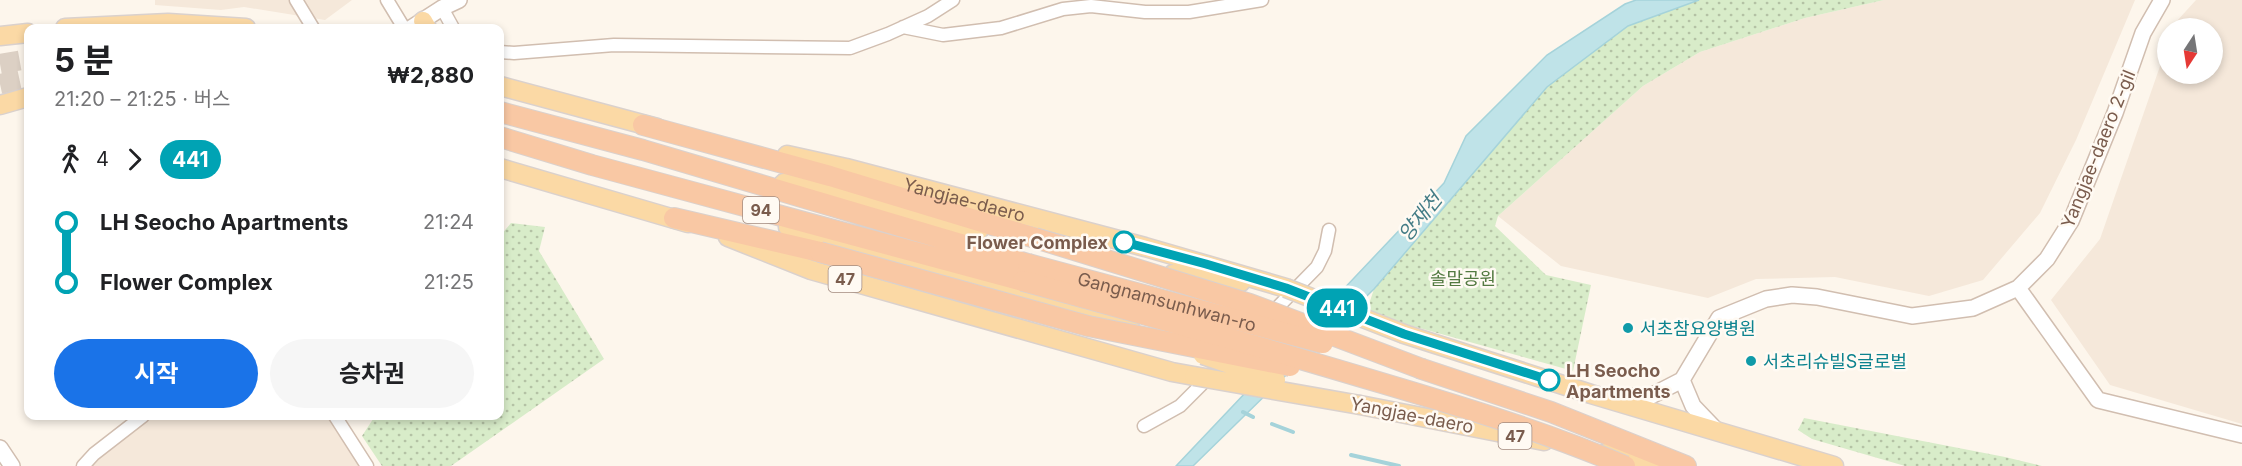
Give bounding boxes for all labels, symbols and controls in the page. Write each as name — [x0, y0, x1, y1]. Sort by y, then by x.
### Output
north arrow — [2157, 18, 2223, 84]
map controls — [2157, 18, 2223, 84]
text: 5 분 — [54, 40, 113, 80]
text: ₩2,880 — [387, 62, 474, 88]
street label: Yangjae-daero 2-gil — [2057, 67, 2139, 231]
text: 21:20 – 21:25 · 버스 — [54, 87, 230, 111]
icon: walk — [54, 143, 87, 176]
icon: forward — [118, 143, 151, 176]
text: 4 — [96, 147, 109, 171]
text: 441 — [172, 147, 209, 172]
street label: Yangjae-daero — [901, 173, 1028, 225]
water label: 양재천 — [1393, 186, 1448, 246]
road number: 94 — [743, 197, 779, 223]
text: LH Seocho Apartments — [100, 209, 348, 235]
text: 21:24 — [423, 210, 474, 234]
marker: Flower Complex — [1113, 231, 1135, 253]
place label: Flower Complex — [967, 232, 1109, 253]
road number: 47 — [828, 266, 862, 292]
street label: Gangnamsunhwan-ro — [1075, 267, 1259, 335]
park label: 솔말공원 — [1430, 268, 1496, 289]
text: Flower Complex — [100, 269, 273, 295]
text: 21:25 — [424, 270, 474, 294]
line badge: 441 — [1302, 288, 1372, 328]
text: 441 — [1319, 296, 1355, 321]
place label: 서초참요양병원 — [1640, 318, 1756, 339]
marker: 서초참요양병원 — [1621, 321, 1635, 335]
button: 시작 — [54, 339, 258, 408]
button: 승차권 — [270, 339, 474, 408]
place label: 서초리슈빌S글로벌 — [1763, 351, 1907, 372]
marker: 서초리슈빌S글로벌 — [1744, 354, 1758, 368]
place label: LH Seocho Apartments — [1566, 360, 1671, 402]
marker: LH Seocho Apartments — [1538, 369, 1560, 391]
street label: Yangjae-daero — [1349, 393, 1475, 437]
road number: 47 — [1498, 423, 1532, 449]

